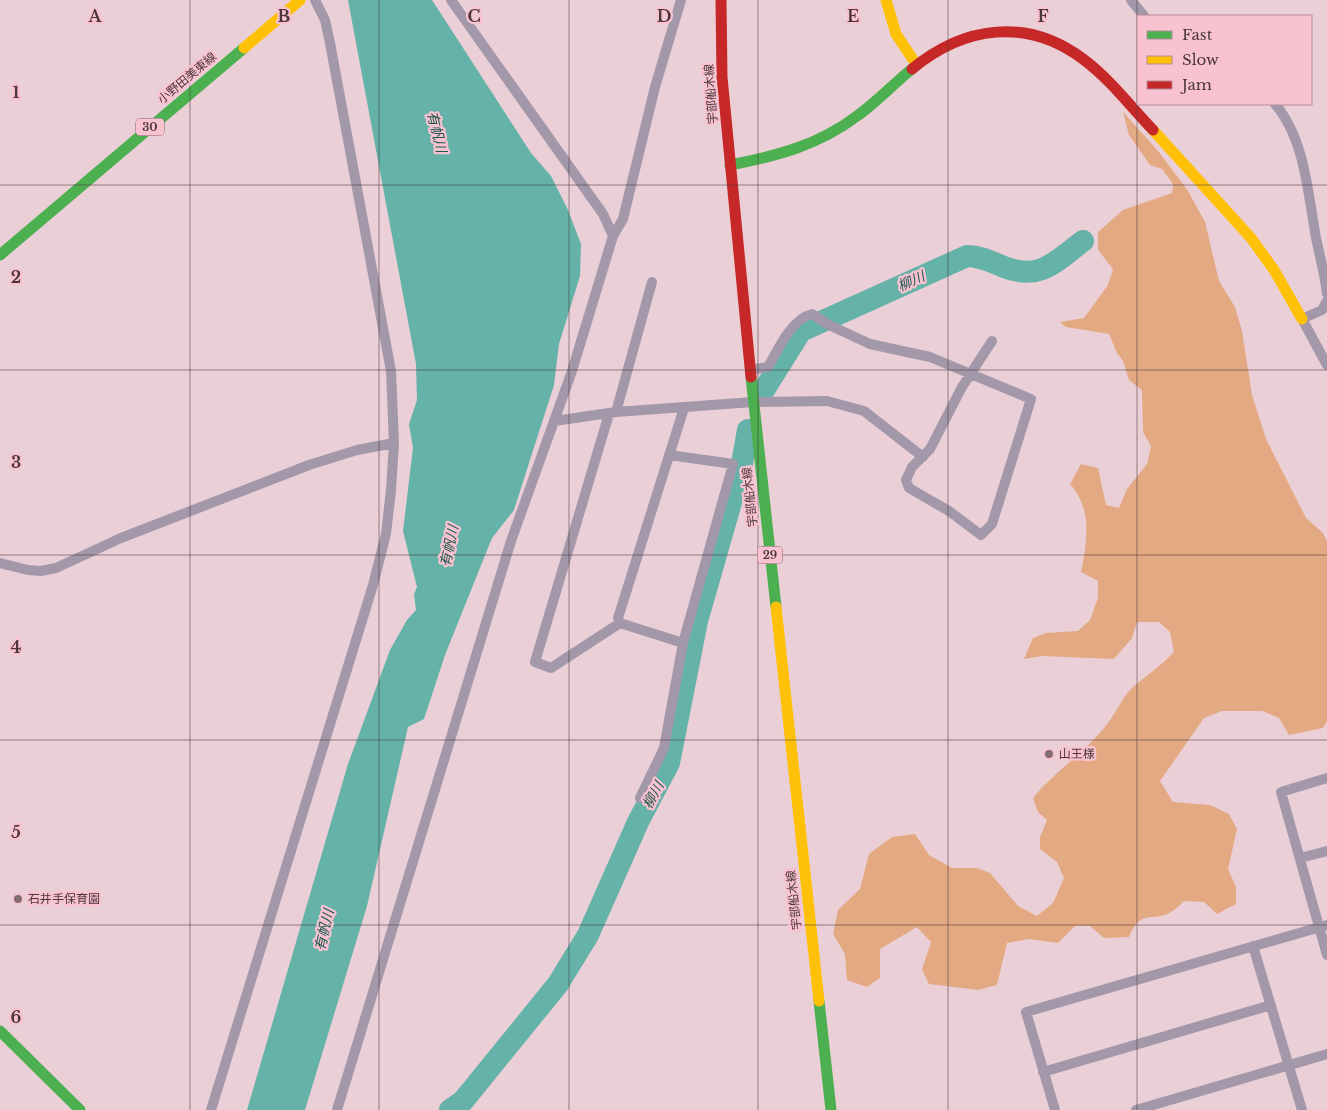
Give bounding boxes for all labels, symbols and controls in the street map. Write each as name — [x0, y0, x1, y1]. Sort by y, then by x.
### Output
text: A — [88, 6, 103, 26]
text: B — [278, 6, 291, 26]
text: C — [467, 6, 481, 26]
text: D — [657, 6, 671, 26]
text: E — [847, 6, 859, 26]
text: F — [1037, 6, 1049, 26]
legend — [1137, 15, 1312, 105]
text: Fast — [1182, 25, 1213, 44]
street label: 小野田美東線 — [154, 49, 219, 107]
text: Slow — [1182, 50, 1219, 69]
street label: 宇部船木線 — [701, 64, 720, 124]
text: Jam — [1180, 75, 1212, 94]
text: 1 — [13, 82, 20, 102]
water label: 有帆川 — [423, 109, 451, 156]
road number: 30 — [136, 118, 164, 136]
water label: 柳川 — [895, 266, 929, 295]
text: 2 — [11, 267, 21, 287]
text: 3 — [11, 452, 21, 472]
street label: 宇部船木線 — [739, 466, 760, 528]
water label: 有帆川 — [436, 522, 463, 568]
road number: 29 — [758, 546, 782, 564]
text: 4 — [11, 637, 21, 657]
place label: 山王様 — [1059, 746, 1095, 761]
marker: 山王様 — [1043, 748, 1055, 760]
water label: 柳川 — [638, 777, 669, 812]
text: 5 — [11, 822, 21, 842]
street label: 宇部船木線 — [783, 869, 804, 931]
place label: 石井手保育園 — [28, 891, 100, 906]
marker: 石井手保育園 — [12, 893, 24, 905]
water label: 有帆川 — [311, 906, 338, 952]
text: 6 — [11, 1007, 22, 1027]

